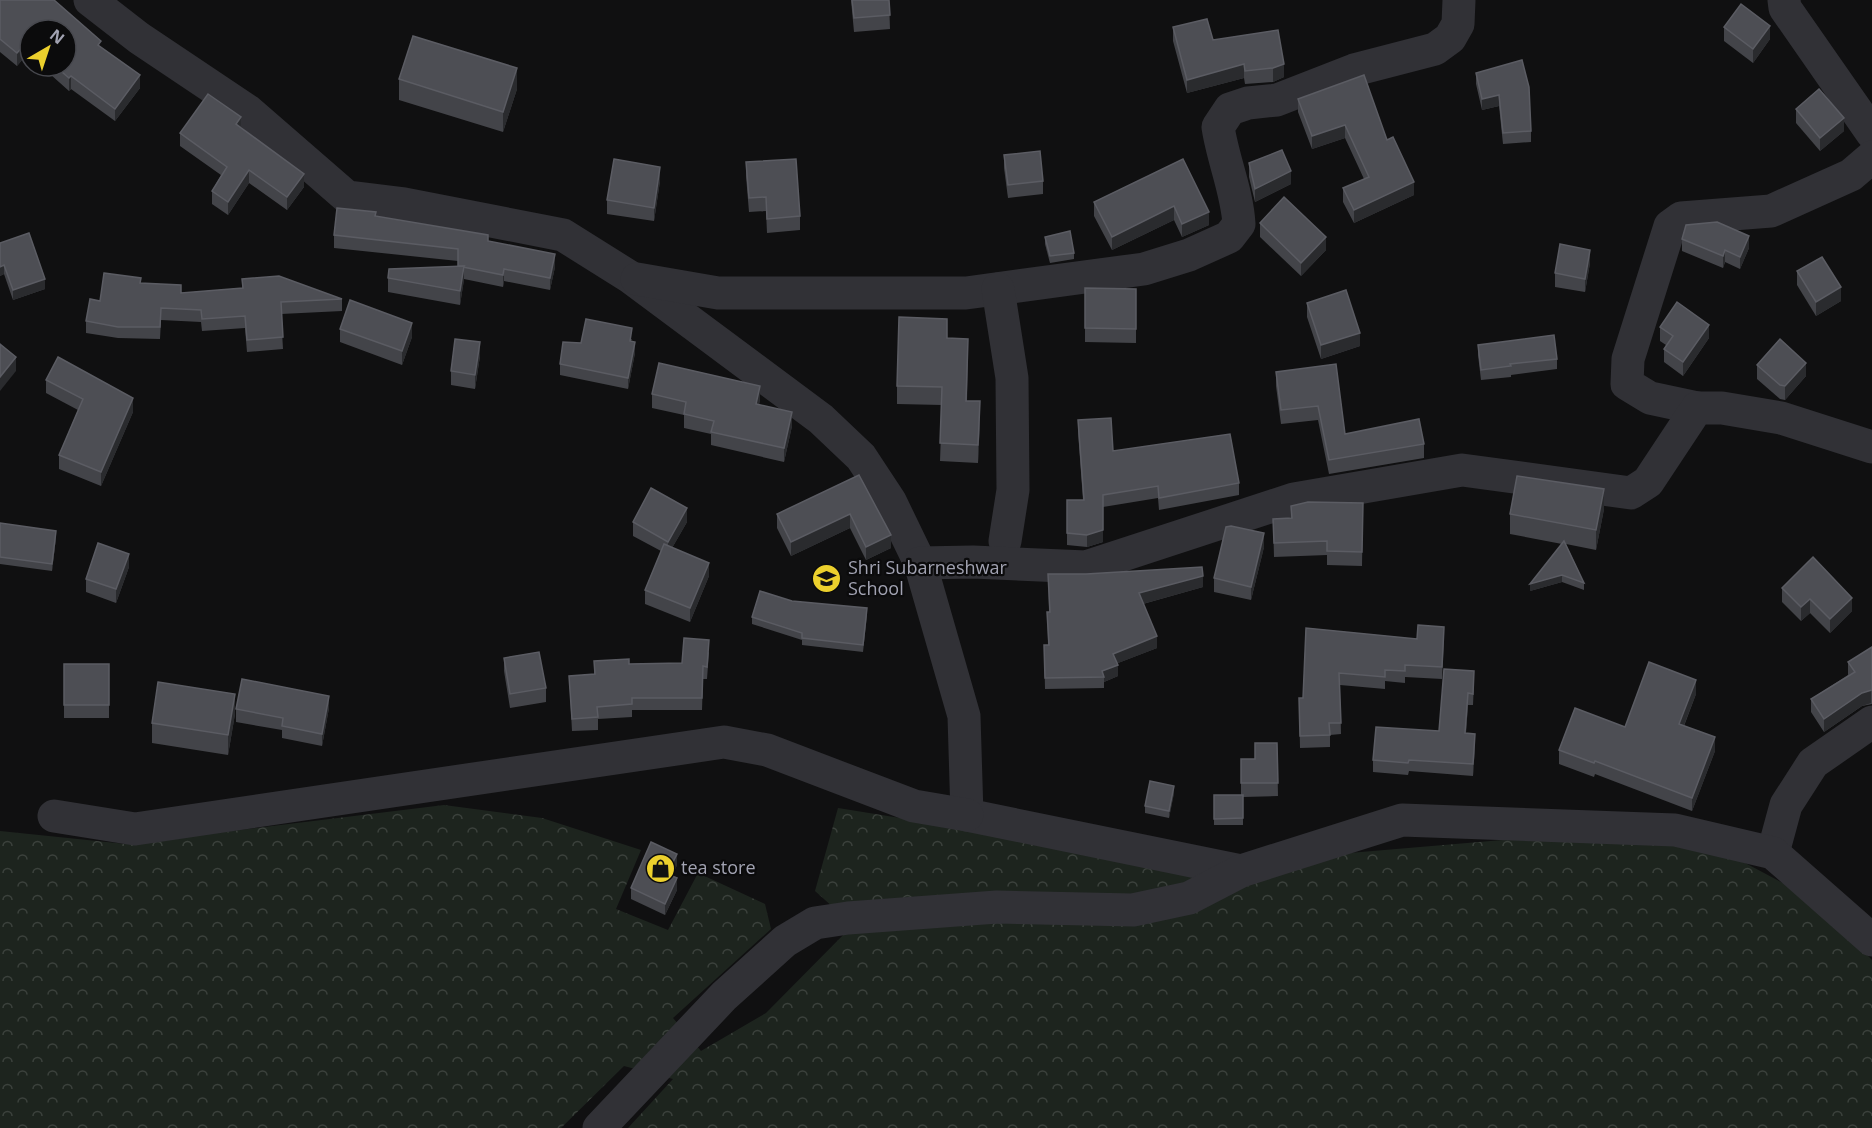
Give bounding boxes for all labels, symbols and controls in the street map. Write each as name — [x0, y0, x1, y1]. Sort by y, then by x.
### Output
north arrow — [18, 18, 78, 78]
text: N — [45, 24, 69, 49]
place label: Shri Subarneshwar School — [848, 555, 1007, 600]
school or university icon: Shri Subarneshwar School — [811, 562, 843, 594]
shop icon: tea store — [644, 852, 676, 884]
place label: tea store — [681, 855, 756, 879]

